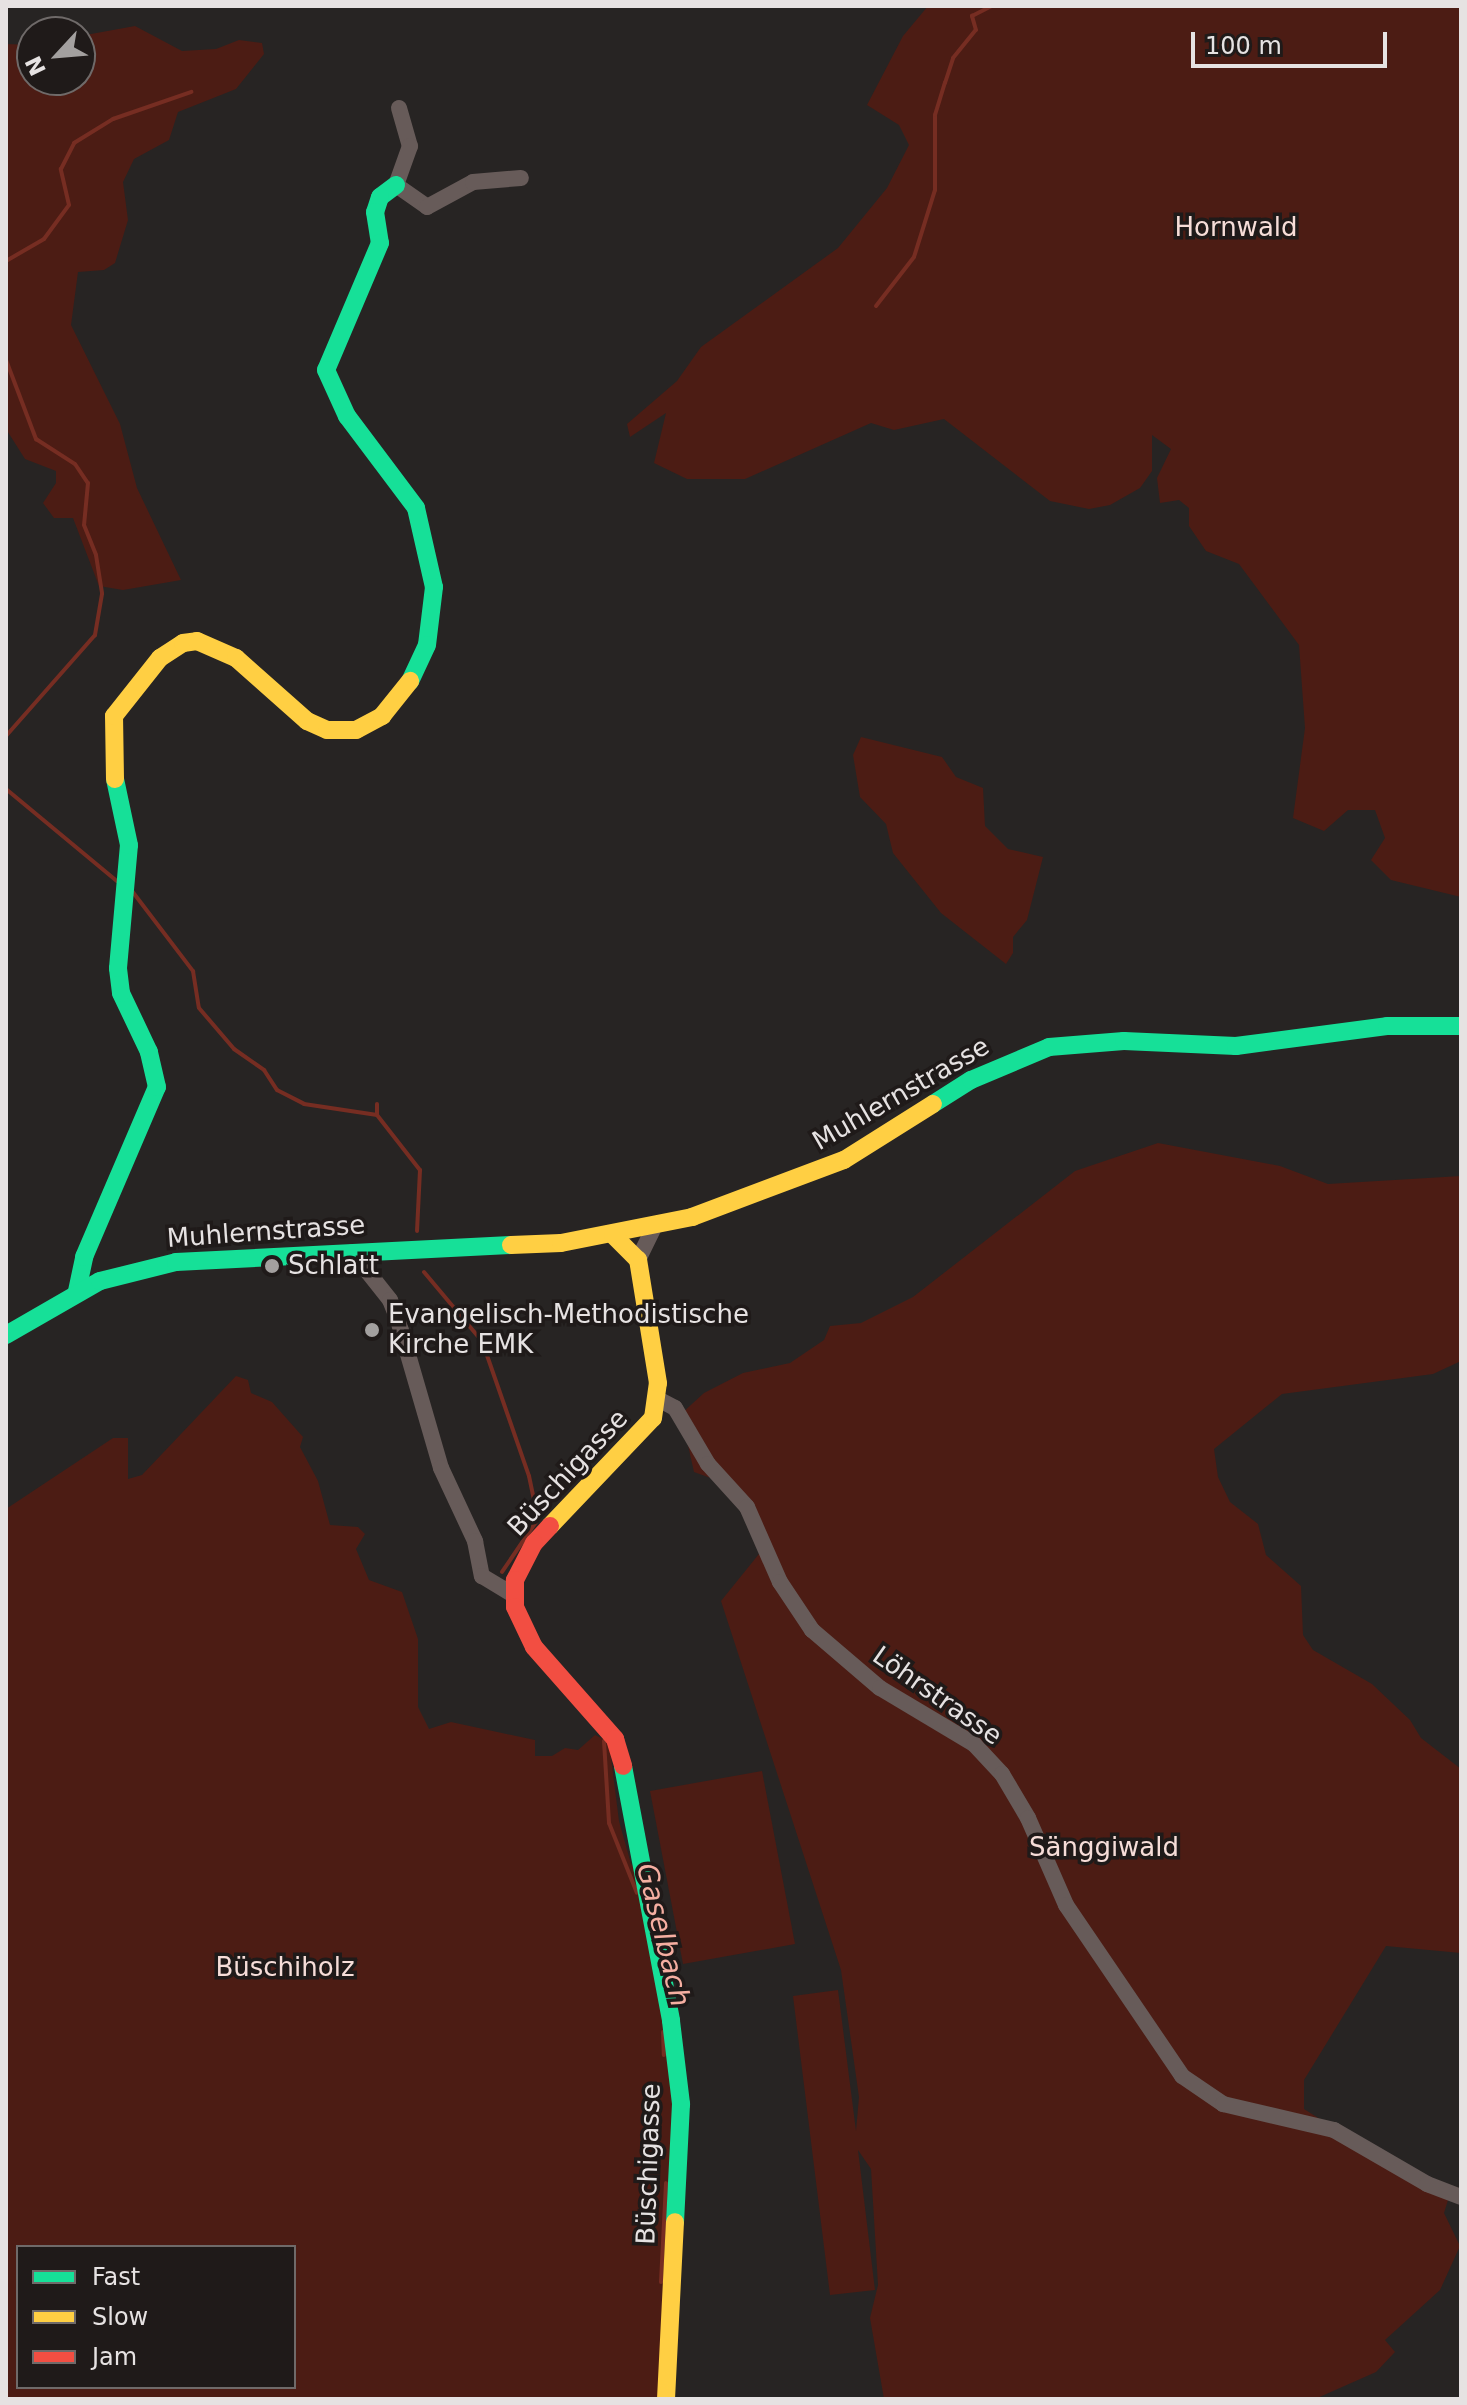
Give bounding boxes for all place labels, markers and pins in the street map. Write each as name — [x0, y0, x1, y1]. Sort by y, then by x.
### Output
place label: Schlatt — [288, 1250, 379, 1282]
marker: Schlatt — [263, 1257, 281, 1275]
place label: Evangelisch-Methodistische Kirche EMK — [388, 1299, 749, 1360]
marker: Evangelisch-Methodistische Kirche EMK — [363, 1321, 381, 1339]

